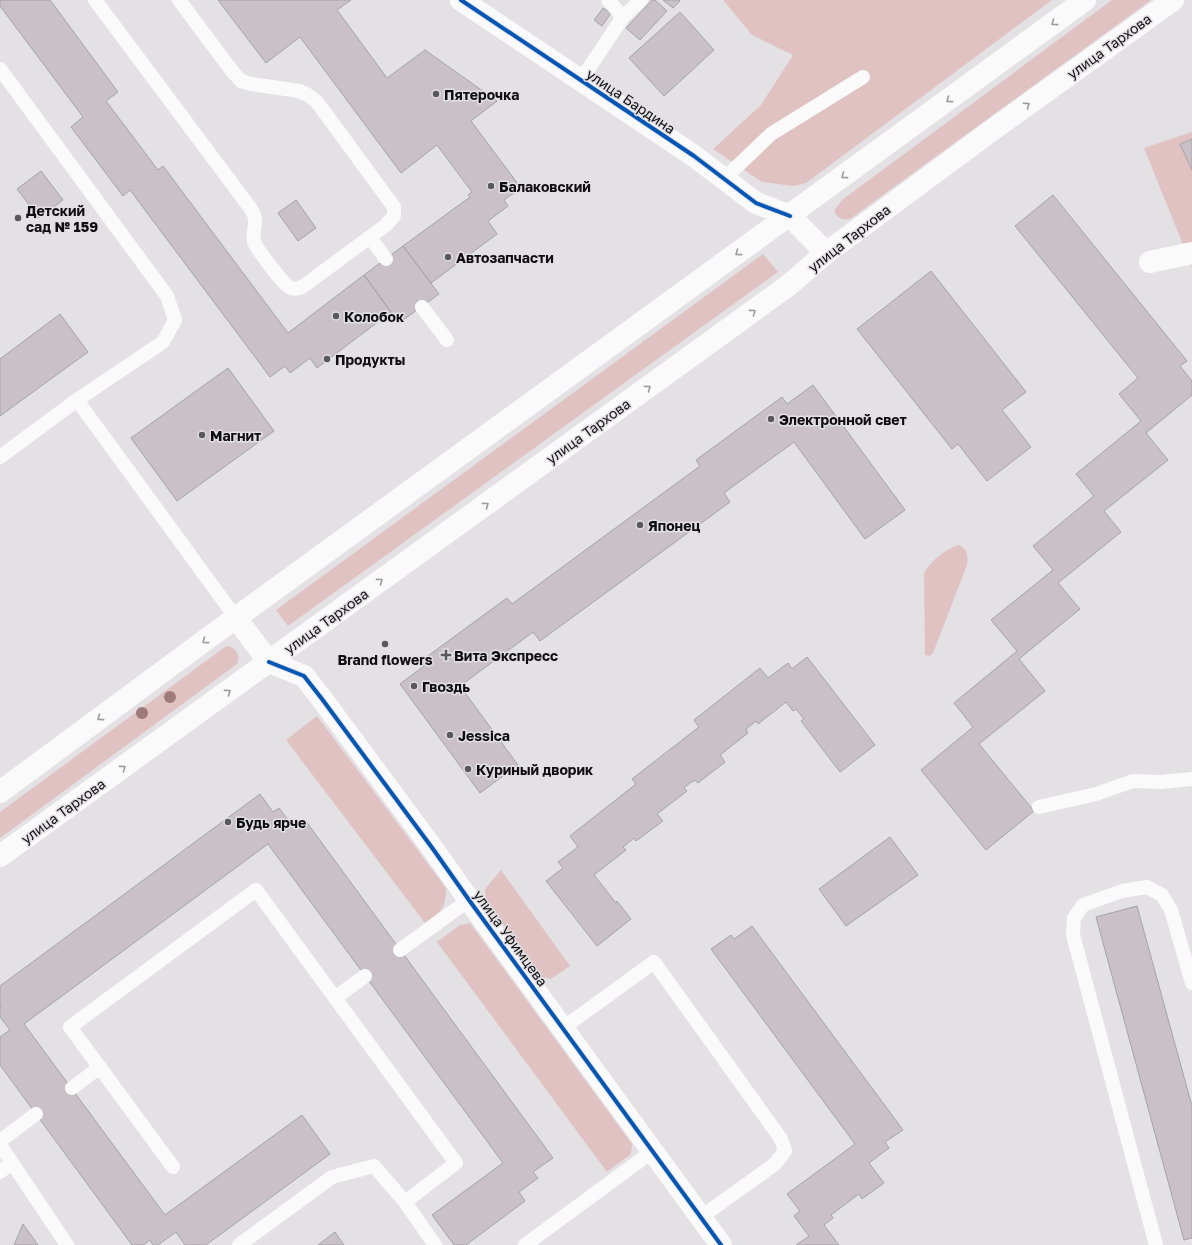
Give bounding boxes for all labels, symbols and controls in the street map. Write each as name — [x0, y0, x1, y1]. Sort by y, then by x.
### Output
street label: улица Тархова — [1064, 10, 1154, 82]
one-way arrow — [1051, 18, 1058, 25]
street label: улица Бардина — [583, 65, 679, 137]
place label: Пятерочка — [444, 86, 519, 103]
marker: Пятерочка — [431, 89, 441, 99]
one-way arrow — [946, 95, 953, 102]
one-way arrow — [1022, 103, 1029, 110]
one-way arrow — [841, 172, 848, 179]
place label: Балаковский — [499, 178, 591, 195]
marker: Балаковский — [486, 181, 496, 191]
street label: улица Тархова — [804, 201, 894, 275]
place label: Детский сад № 159 — [26, 202, 98, 235]
marker: Детский сад № 159 — [13, 213, 23, 223]
one-way arrow — [736, 248, 743, 255]
place label: Автозапчасти — [456, 249, 554, 266]
marker: Автозапчасти — [443, 252, 453, 262]
place label: Колобок — [344, 308, 404, 325]
one-way arrow — [749, 309, 756, 317]
marker: Колобок — [331, 311, 341, 321]
place label: Продукты — [335, 351, 405, 368]
marker: Продукты — [322, 354, 332, 364]
one-way arrow — [643, 386, 650, 393]
street label: улица Тархова — [543, 395, 633, 467]
place label: Электронной свет — [779, 411, 907, 428]
marker: Электронной свет — [766, 414, 776, 424]
place label: Магнит — [210, 427, 261, 444]
marker: Магнит — [197, 430, 207, 440]
one-way arrow — [481, 503, 488, 510]
place label: Японец — [648, 517, 700, 534]
marker: Японец — [635, 520, 645, 530]
one-way arrow — [376, 579, 383, 586]
street label: улица Тархова — [281, 585, 371, 657]
one-way arrow — [202, 636, 209, 643]
marker: Brand flowers — [380, 639, 390, 649]
place label: Вита Экспресс — [454, 647, 558, 664]
marker: Вита Экспресс — [441, 650, 451, 660]
place label: Brand flowers — [338, 651, 433, 668]
place label: Гвоздь — [422, 678, 470, 695]
marker: Гвоздь — [409, 681, 419, 691]
one-way arrow — [224, 689, 231, 697]
one-way arrow — [97, 713, 104, 721]
place label: Jessica — [458, 727, 510, 744]
marker: Jessica — [445, 730, 455, 740]
place label: Куриный дворик — [476, 761, 593, 778]
marker: Куриный дворик — [463, 764, 473, 774]
one-way arrow — [118, 766, 125, 773]
street label: улица Тархова — [18, 775, 108, 847]
place label: Будь ярче — [236, 814, 306, 831]
marker: Будь ярче — [223, 817, 233, 827]
street label: улица Уфимцева — [470, 887, 552, 989]

